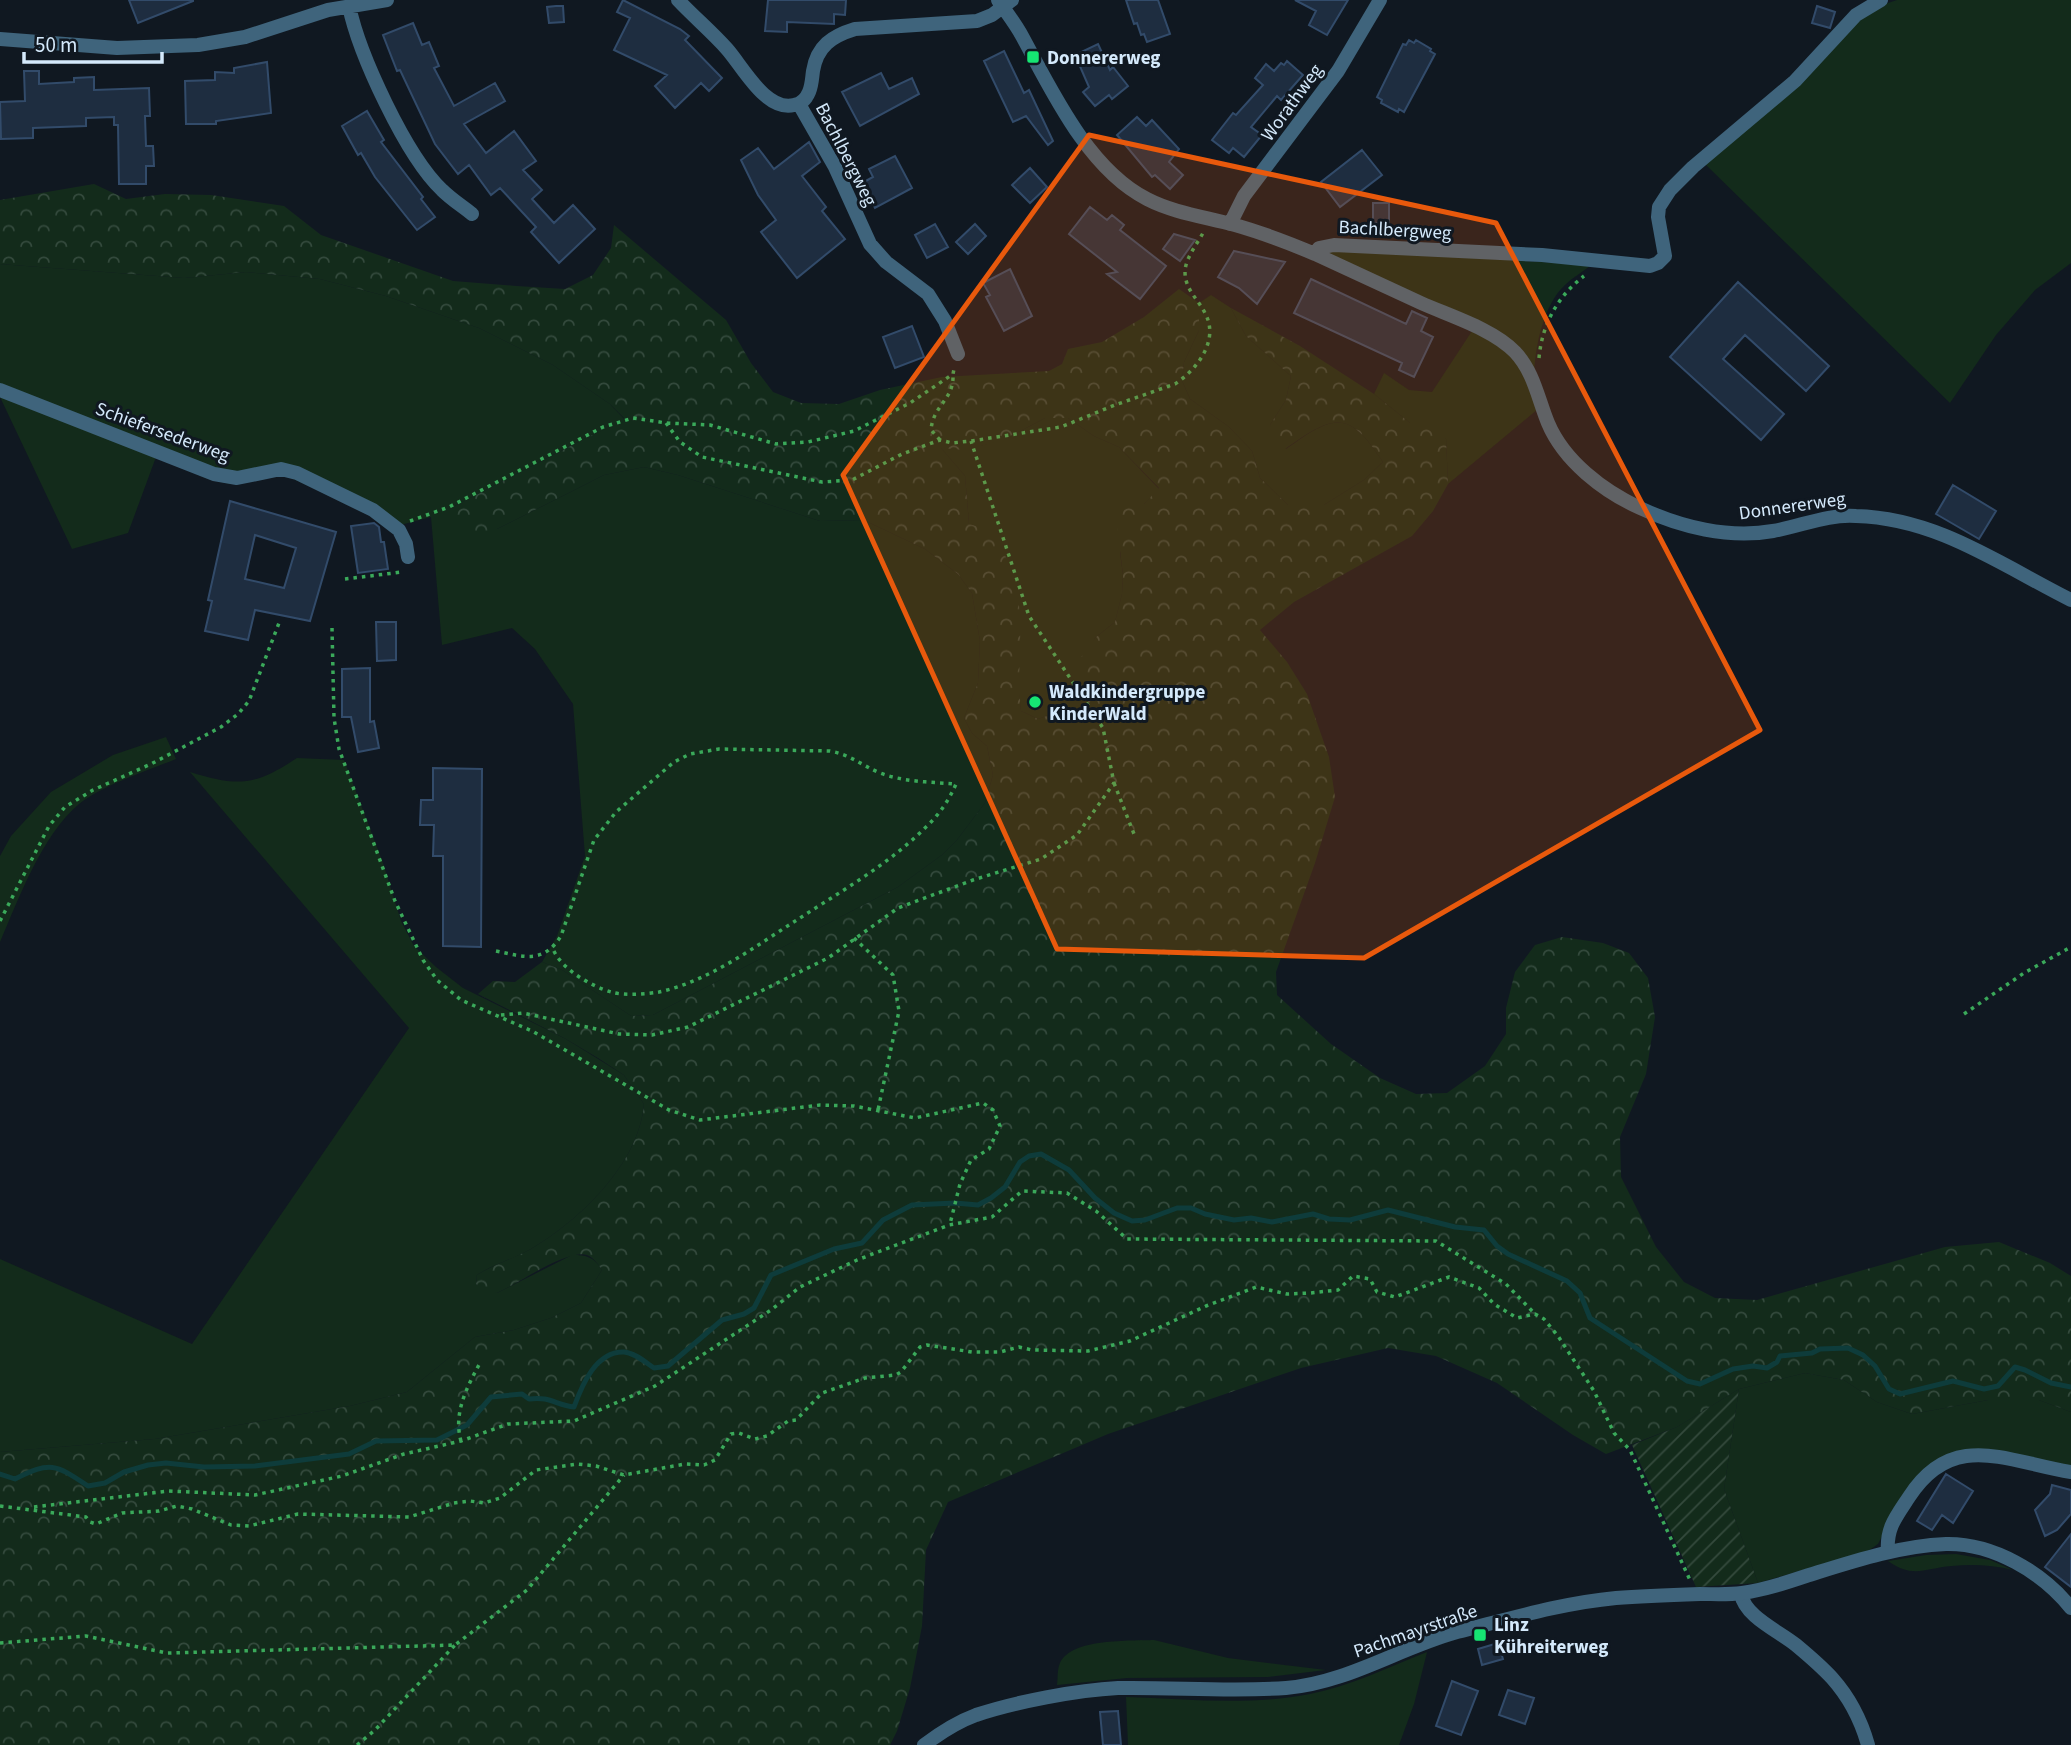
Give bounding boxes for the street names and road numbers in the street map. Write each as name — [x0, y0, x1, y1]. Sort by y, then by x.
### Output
street label: Worathweg — [1255, 58, 1330, 147]
street label: Bachlbergweg — [808, 98, 883, 211]
street label: Bachlbergweg — [1338, 214, 1452, 247]
street label: Schiefersederweg — [92, 396, 234, 469]
street label: Donnererweg — [1737, 486, 1848, 527]
street label: Pachmayrstraße — [1350, 1598, 1481, 1665]

